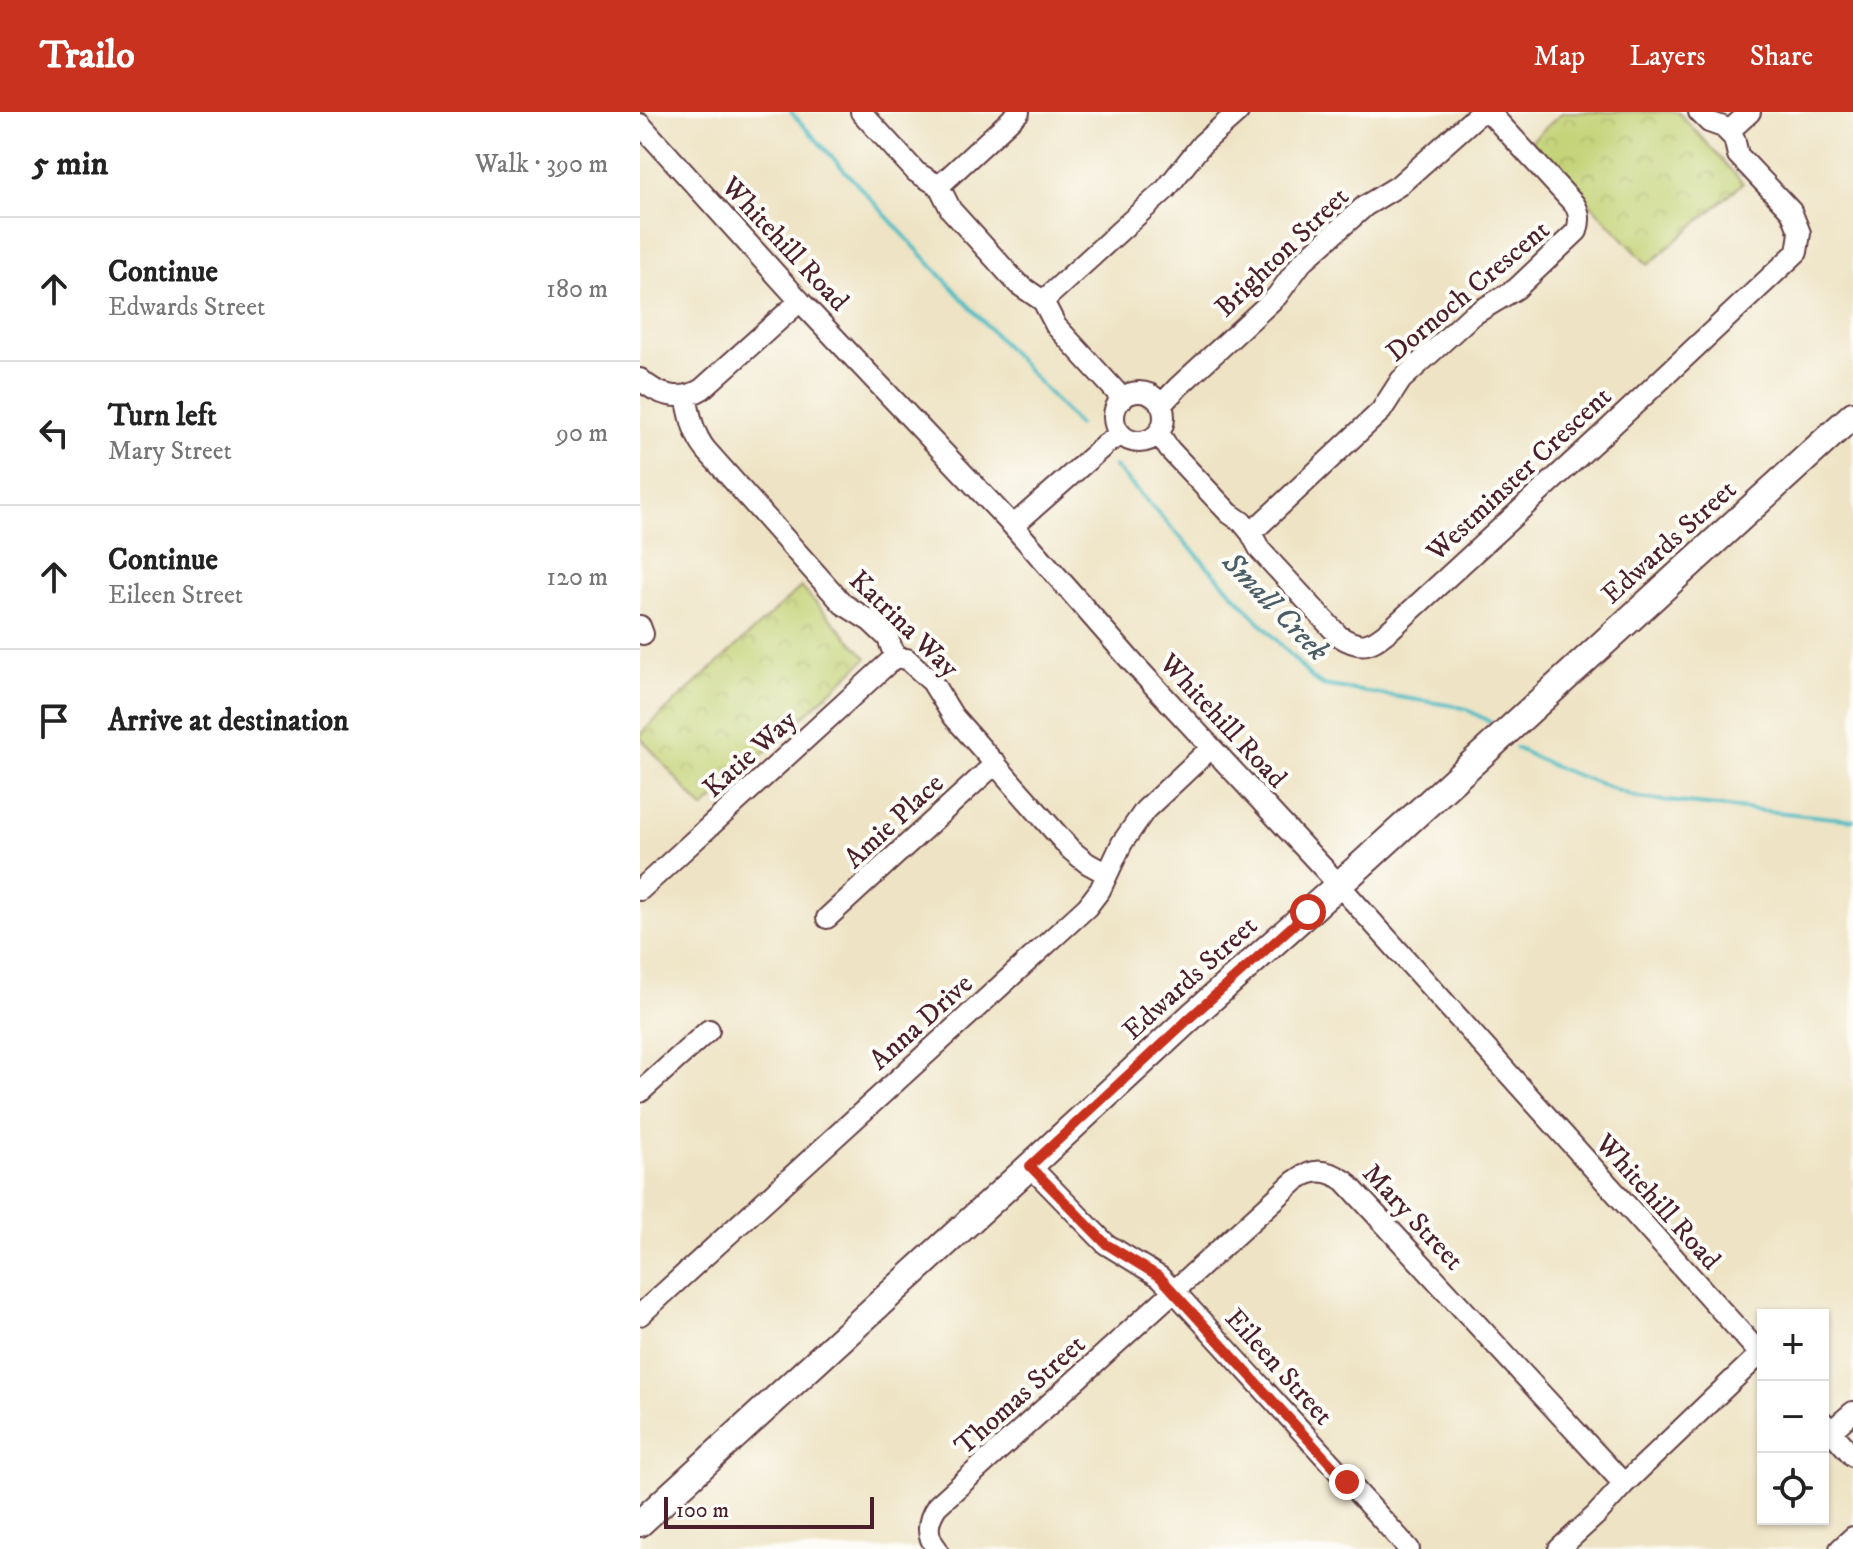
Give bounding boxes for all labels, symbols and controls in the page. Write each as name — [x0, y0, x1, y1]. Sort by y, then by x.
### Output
text: Trailo — [40, 32, 135, 80]
text: Map — [1534, 39, 1585, 74]
text: Layers — [1629, 39, 1706, 74]
text: Share — [1750, 39, 1813, 74]
text: 5 min — [32, 143, 108, 185]
text: Walk · 390 m — [475, 148, 608, 181]
street label: Whitehill Road — [713, 169, 856, 319]
street label: Brighton Street — [1208, 179, 1356, 325]
street label: Dornoch Crescent — [1379, 213, 1557, 370]
text: Continue — [108, 254, 218, 291]
icon: ahead — [32, 267, 76, 311]
text: 180 m — [546, 273, 608, 306]
text: Edwards Street — [108, 291, 265, 324]
street label: Westminster Crescent — [1418, 379, 1619, 570]
text: Turn left — [108, 398, 217, 435]
icon: left — [32, 411, 76, 455]
text: 90 m — [556, 417, 608, 450]
text: Mary Street — [108, 435, 232, 468]
street label: Edwards Street — [1594, 472, 1744, 612]
text: Continue — [108, 542, 218, 579]
water label: Small Creek — [1213, 544, 1336, 670]
icon: ahead — [32, 555, 76, 599]
text: 120 m — [547, 561, 608, 594]
street label: Katrina Way — [842, 563, 967, 686]
text: Eileen Street — [108, 579, 243, 612]
street label: Whitehill Road — [1151, 646, 1294, 796]
icon: arrive — [32, 699, 76, 743]
street label: Katie Way — [696, 702, 805, 805]
text: Arrive at destination — [108, 703, 349, 740]
street label: Amie Place — [837, 766, 951, 876]
route start — [1290, 894, 1326, 930]
street label: Edwards Street — [1115, 908, 1265, 1048]
street label: Anna Drive — [862, 967, 980, 1078]
street label: Whitehill Road — [1587, 1126, 1728, 1277]
street label: Mary Street — [1355, 1156, 1471, 1278]
street label: Eileen Street — [1217, 1301, 1341, 1433]
map controls — [1757, 1309, 1829, 1525]
button: + — [1757, 1309, 1829, 1381]
street label: Thomas Street — [947, 1327, 1093, 1463]
button: − — [1757, 1381, 1829, 1453]
button: locate — [1757, 1453, 1829, 1525]
route end — [1329, 1464, 1365, 1500]
scale bar — [664, 1493, 874, 1529]
text: 100 m — [676, 1497, 729, 1524]

